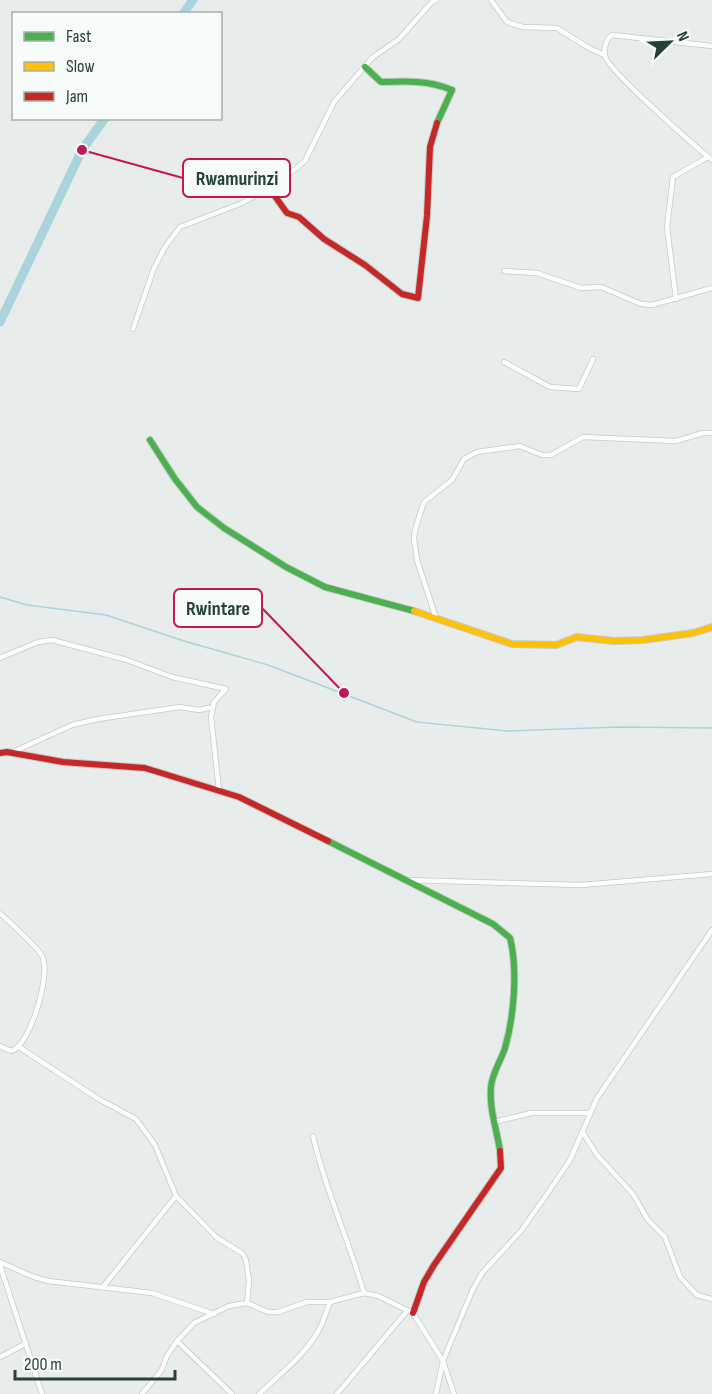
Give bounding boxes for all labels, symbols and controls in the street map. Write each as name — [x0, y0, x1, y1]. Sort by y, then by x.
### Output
legend — [12, 12, 222, 120]
north arrow — [640, 12, 700, 72]
text: Fast — [66, 26, 92, 47]
text: N — [672, 29, 693, 44]
text: Slow — [66, 56, 95, 77]
text: Jam — [65, 86, 88, 107]
callout: Rwamurinzi — [183, 159, 290, 197]
text: Rwamurinzi — [196, 167, 278, 191]
callout: Rwintare — [174, 589, 262, 627]
text: Rwintare — [186, 597, 250, 621]
scale bar — [15, 1343, 176, 1381]
text: 200 m — [24, 1354, 62, 1375]

